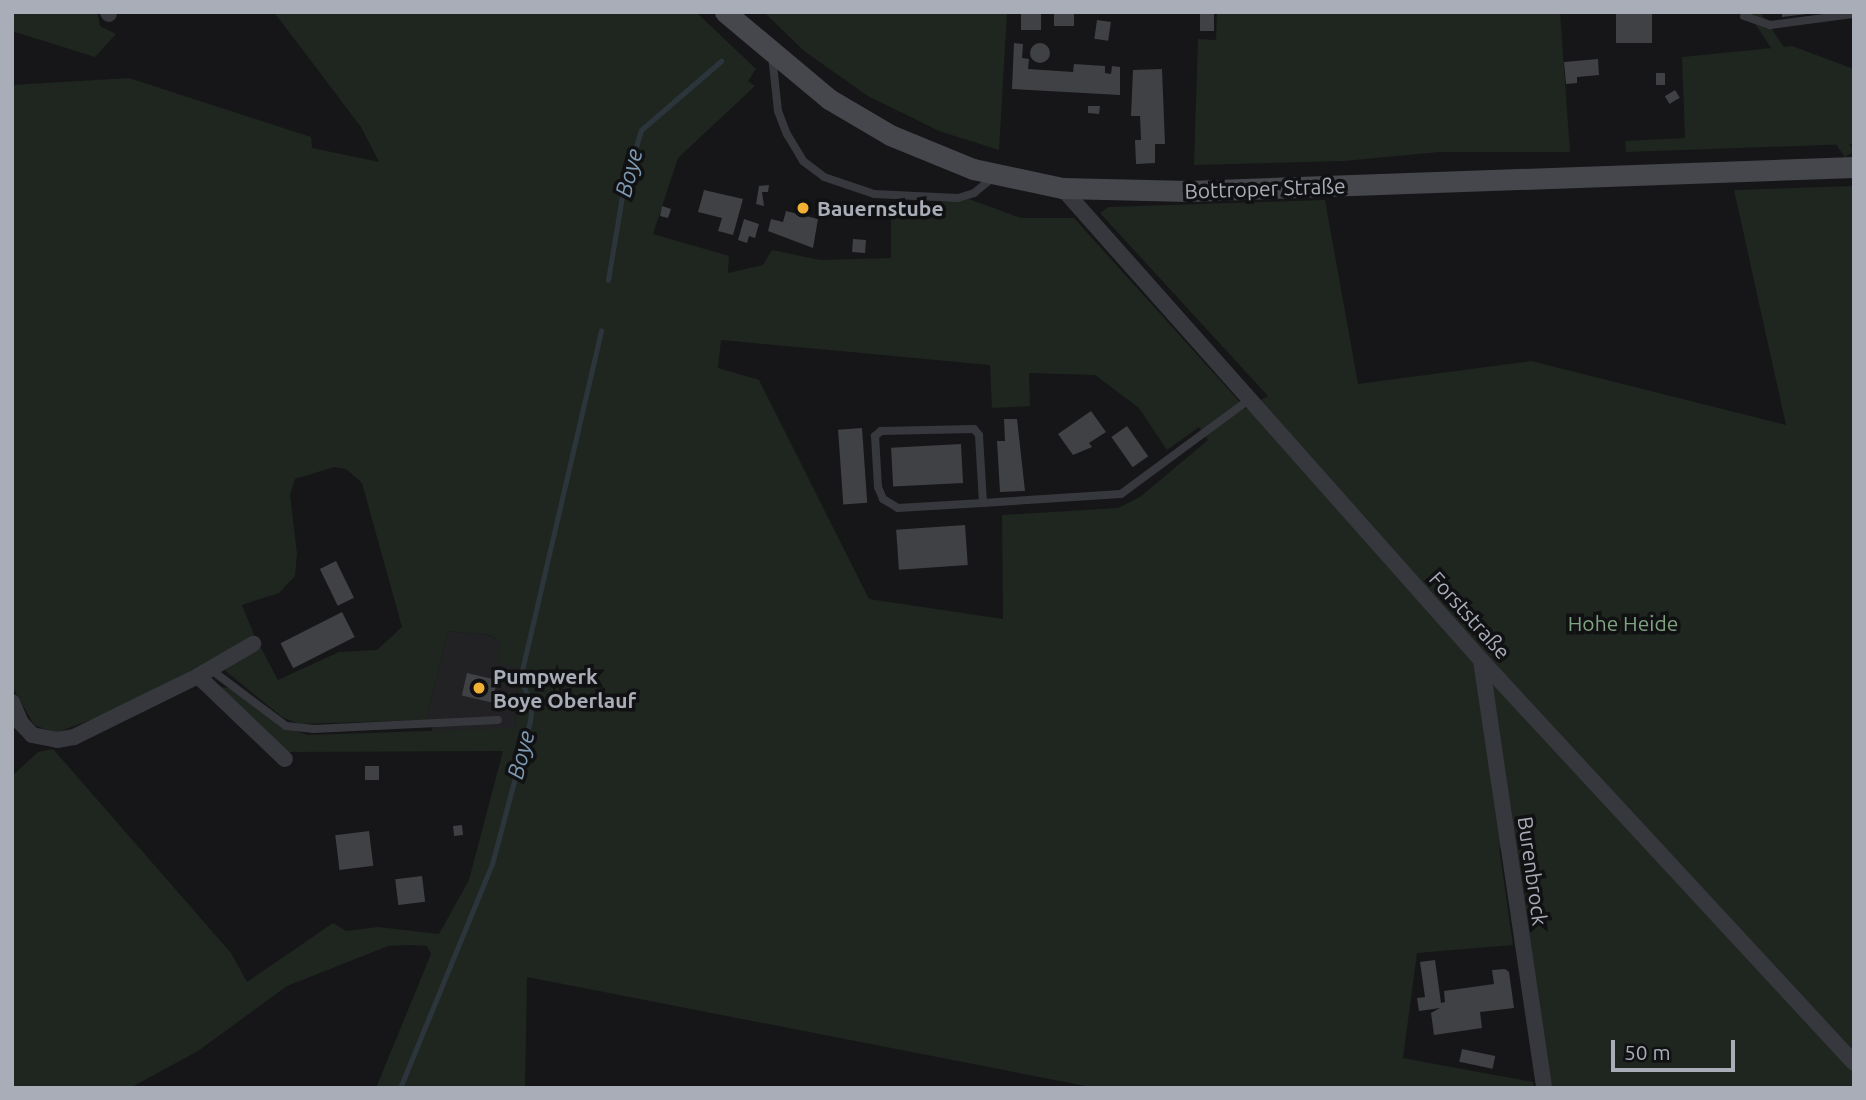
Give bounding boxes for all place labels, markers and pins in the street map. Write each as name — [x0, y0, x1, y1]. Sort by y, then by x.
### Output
place label: Bauernstube — [817, 195, 944, 221]
marker: Bauernstube — [795, 200, 811, 216]
place label: Pumpwerk Boye Oberlauf — [493, 663, 636, 713]
marker: Pumpwerk Boye Oberlauf — [471, 680, 487, 696]

